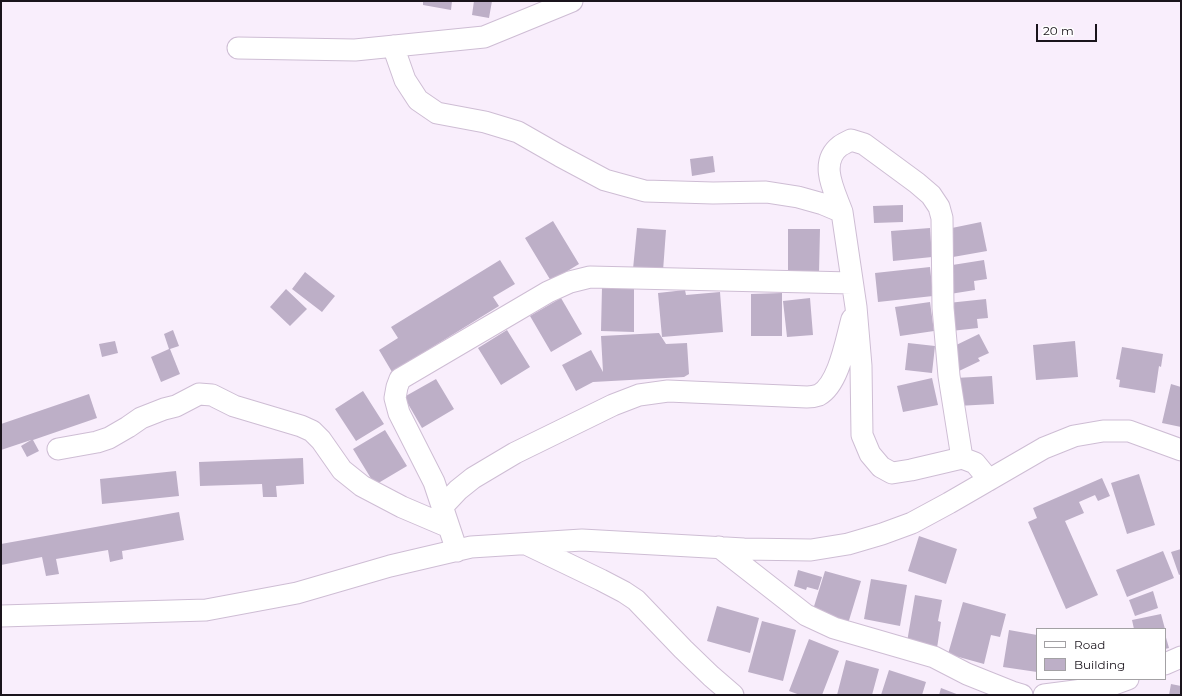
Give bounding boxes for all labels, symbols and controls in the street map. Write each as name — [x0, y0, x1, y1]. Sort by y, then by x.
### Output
scale bar — [1038, 16, 1099, 42]
text: 20 m — [1043, 23, 1074, 38]
legend — [1036, 628, 1166, 680]
text: Road — [1074, 637, 1105, 652]
text: Building — [1074, 657, 1125, 672]

